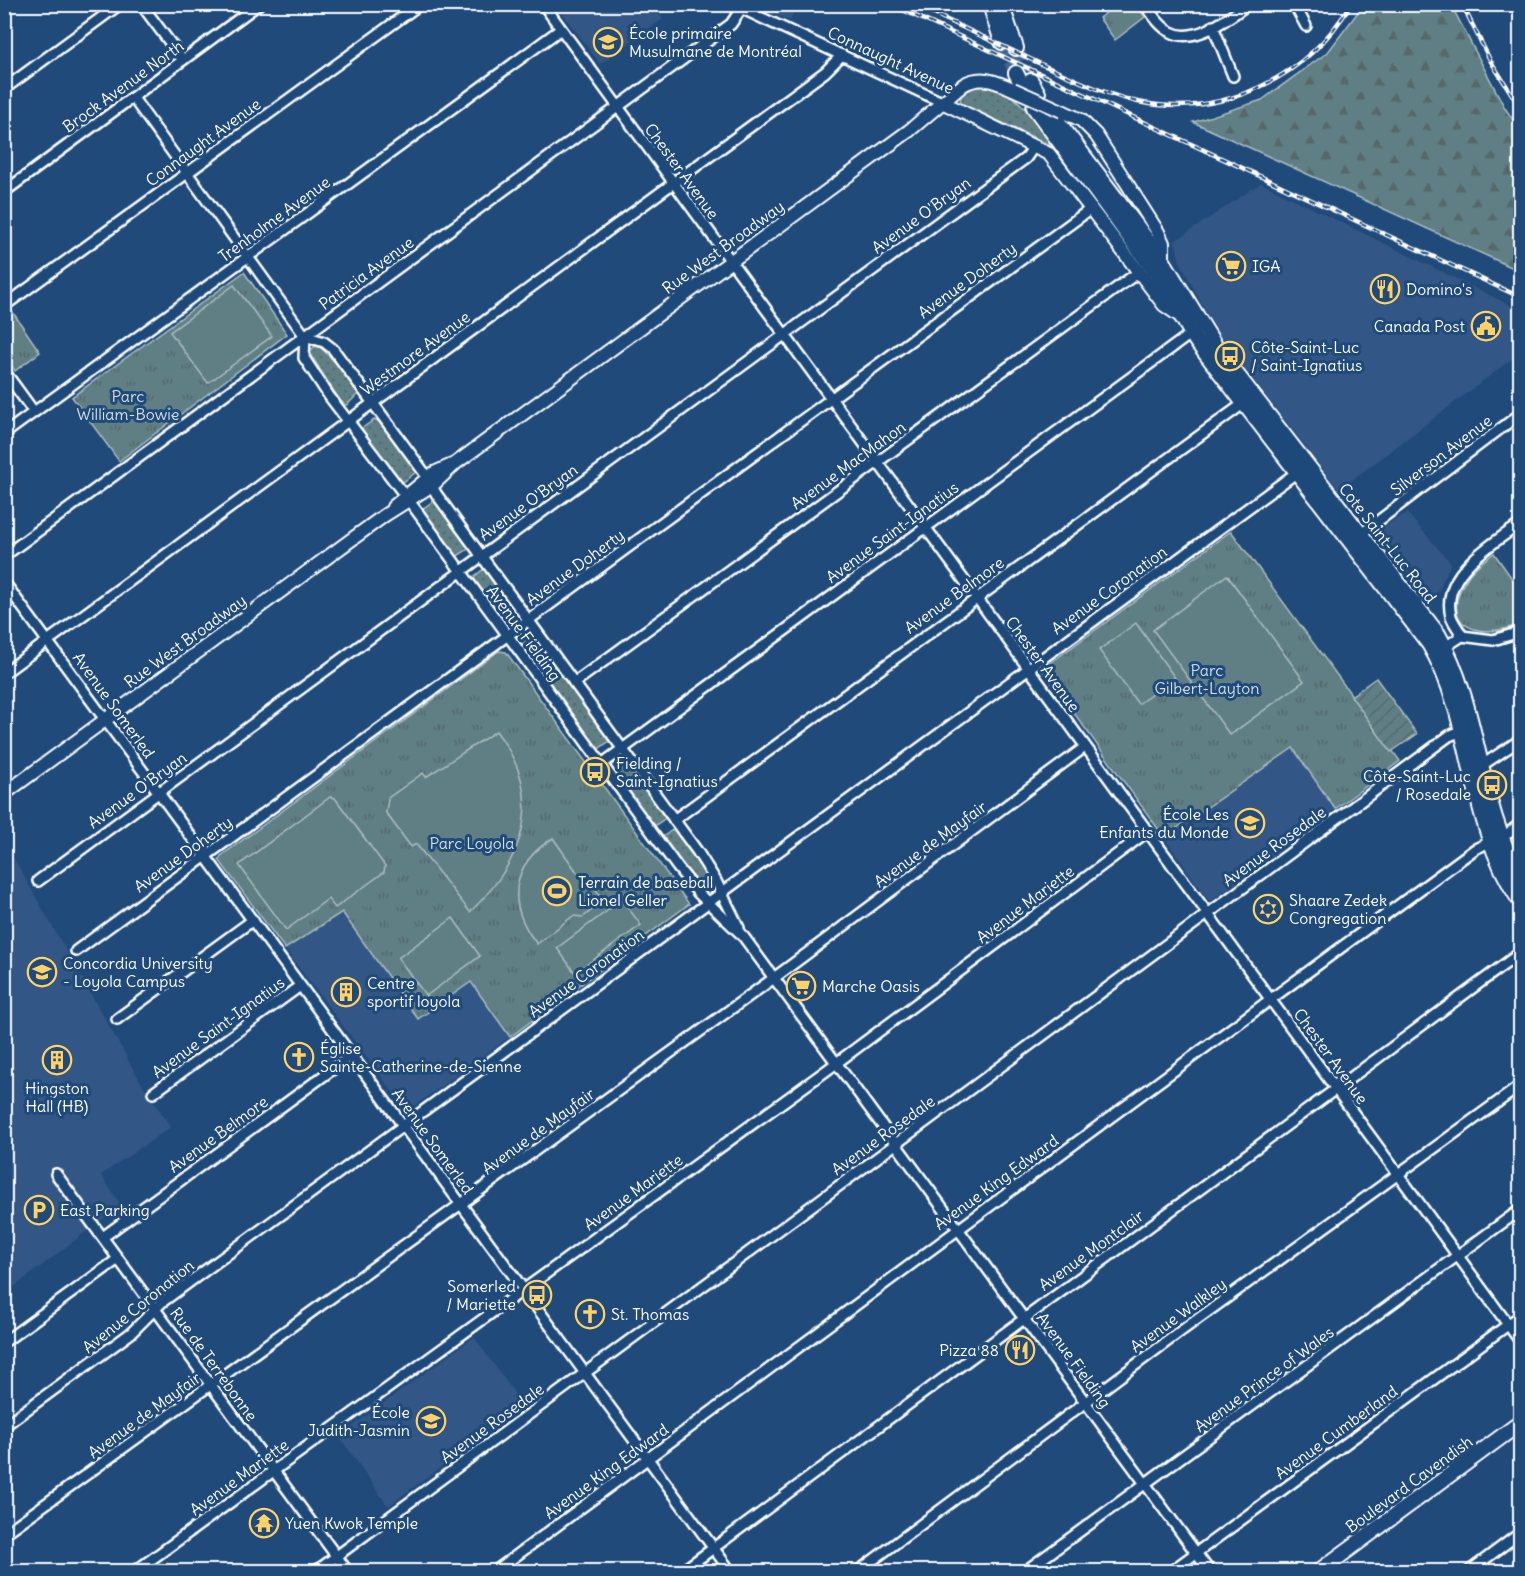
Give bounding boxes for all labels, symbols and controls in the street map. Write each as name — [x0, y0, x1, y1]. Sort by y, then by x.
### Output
street label: Connaught Avenue — [825, 22, 957, 98]
place label: École primaire Musulmane de Montréal — [629, 23, 802, 61]
school or university icon: École primaire Musulmane de Montréal — [592, 26, 624, 58]
street label: Brock Avenue North — [59, 35, 187, 137]
street label: Connaught Avenue — [142, 94, 264, 190]
street label: Chester Avenue — [641, 119, 723, 223]
street label: Trenholme Avenue — [214, 172, 334, 266]
street label: Avenue O'Bryan — [868, 172, 974, 258]
street label: Rue West Broadway — [658, 196, 788, 298]
street label: Patricia Avenue — [315, 232, 417, 314]
street label: Avenue Doherty — [914, 238, 1020, 322]
supermarket icon: IGA — [1215, 250, 1247, 282]
place label: IGA — [1252, 256, 1281, 276]
restaurant icon: Domino's — [1369, 273, 1401, 305]
place label: Domino's — [1406, 279, 1472, 299]
street label: Westmore Avenue — [356, 307, 474, 399]
public building icon: Canada Post — [1470, 310, 1502, 342]
place label: Canada Post — [1374, 316, 1466, 336]
place label: Côte-Saint-Luc / Saint-Ignatius — [1251, 337, 1362, 375]
bus stop icon: Côte-Saint-Luc / Saint-Ignatius — [1214, 340, 1246, 372]
park label: Parc William-Bowie — [76, 386, 180, 424]
street label: Silverson Avenue — [1386, 410, 1496, 500]
street label: Avenue MacMahon — [787, 417, 909, 513]
street label: Avenue O'Bryan — [475, 459, 581, 545]
street label: Avenue Saint-Ignatius — [822, 477, 962, 587]
street label: Cote Saint-Luc Road — [1335, 479, 1441, 607]
street label: Avenue Doherty — [522, 525, 628, 609]
street label: Avenue Coronation — [1047, 541, 1171, 639]
street label: Avenue Belmore — [900, 552, 1008, 638]
street label: Avenue Fielding — [483, 581, 565, 685]
street label: Rue West Broadway — [120, 590, 250, 692]
street label: Chester Avenue — [1002, 612, 1084, 716]
street label: Avenue Somerled — [69, 648, 159, 762]
park label: Parc Gilbert-Layton — [1155, 660, 1260, 698]
street label: Avenue O'Bryan — [84, 747, 190, 833]
place label: Fielding / Saint-Ignatius — [616, 753, 718, 791]
bus stop icon: Fielding / Saint-Ignatius — [579, 756, 611, 788]
place label: Côte-Saint-Luc / Rosedale — [1363, 766, 1471, 804]
bus stop icon: Côte-Saint-Luc / Rosedale — [1476, 769, 1508, 801]
street label: Avenue de Mayfair — [870, 796, 991, 892]
street label: Avenue Rosedale — [1218, 802, 1330, 890]
place label: École Les Enfants du Monde — [1099, 804, 1229, 842]
school or university icon: École Les Enfants du Monde — [1234, 807, 1266, 839]
street label: Avenue Doherty — [130, 812, 236, 896]
park label: Parc Loyola — [429, 833, 515, 853]
street label: Avenue Mariette — [972, 861, 1078, 947]
place label: Terrain de baseball Lionel Geller — [578, 872, 713, 910]
sports icon: Terrain de baseball Lionel Geller — [541, 875, 573, 907]
place label: Shaare Zedek Congregation — [1289, 890, 1387, 928]
synagogue icon: Shaare Zedek Congregation — [1252, 893, 1284, 925]
street label: Avenue Coronation — [524, 924, 648, 1022]
place label: Concordia University - Loyola Campus — [63, 953, 213, 991]
school or university icon: Concordia University - Loyola Campus — [26, 956, 58, 988]
supermarket icon: Marche Oasis — [785, 970, 817, 1002]
street label: Avenue Saint-Ignatius — [148, 972, 288, 1082]
place label: Centre sportif loyola — [367, 973, 460, 1011]
building icon: Centre sportif loyola — [330, 976, 362, 1008]
place label: Marche Oasis — [822, 976, 920, 996]
street label: Chester Avenue — [1290, 1004, 1372, 1108]
place label: Église Sainte-Catherine-de-Sienne — [320, 1038, 522, 1076]
church icon: Église Sainte-Catherine-de-Sienne — [283, 1041, 315, 1073]
building icon: Hingston Hall (HB) — [41, 1044, 73, 1076]
place label: Hingston Hall (HB) — [25, 1078, 89, 1116]
street label: Avenue de Mayfair — [478, 1083, 599, 1179]
street label: Avenue Somerled — [388, 1084, 478, 1198]
street label: Avenue Belmore — [164, 1091, 272, 1177]
street label: Avenue Rosedale — [827, 1091, 939, 1179]
street label: Avenue King Edward — [930, 1130, 1062, 1234]
street label: Avenue Mariette — [580, 1149, 686, 1235]
parking icon: East Parking — [23, 1194, 55, 1226]
place label: East Parking — [60, 1200, 150, 1220]
street label: Avenue Montclair — [1035, 1205, 1148, 1295]
street label: Avenue Coronation — [78, 1255, 198, 1357]
street label: Avenue Walkley — [1126, 1274, 1230, 1356]
place label: Somerled / Mariette — [446, 1276, 516, 1314]
bus stop icon: Somerled / Mariette — [521, 1279, 553, 1311]
church icon: St. Thomas — [574, 1298, 606, 1330]
street label: Rue de Terrebonne — [166, 1303, 262, 1425]
place label: St. Thomas — [611, 1304, 689, 1324]
street label: Avenue Fielding — [1033, 1308, 1115, 1412]
street label: Avenue Prince of Wales — [1190, 1322, 1338, 1436]
restaurant icon: Pizza 88 — [1004, 1334, 1036, 1366]
place label: Pizza 88 — [939, 1340, 999, 1360]
street label: Avenue de Mayfair — [84, 1367, 205, 1463]
street label: Avenue Rosedale — [436, 1379, 548, 1467]
street label: Avenue Cumberland — [1271, 1381, 1401, 1483]
place label: École Judith-Jasmin — [308, 1402, 410, 1440]
school or university icon: École Judith-Jasmin — [415, 1405, 447, 1437]
street label: Avenue King Edward — [540, 1419, 672, 1523]
street label: Boulevard Cavendish — [1342, 1431, 1476, 1537]
street label: Avenue Mariette — [186, 1434, 292, 1520]
temple icon: Yuen Kwok Temple — [248, 1507, 280, 1539]
place label: Yuen Kwok Temple — [285, 1513, 418, 1533]

